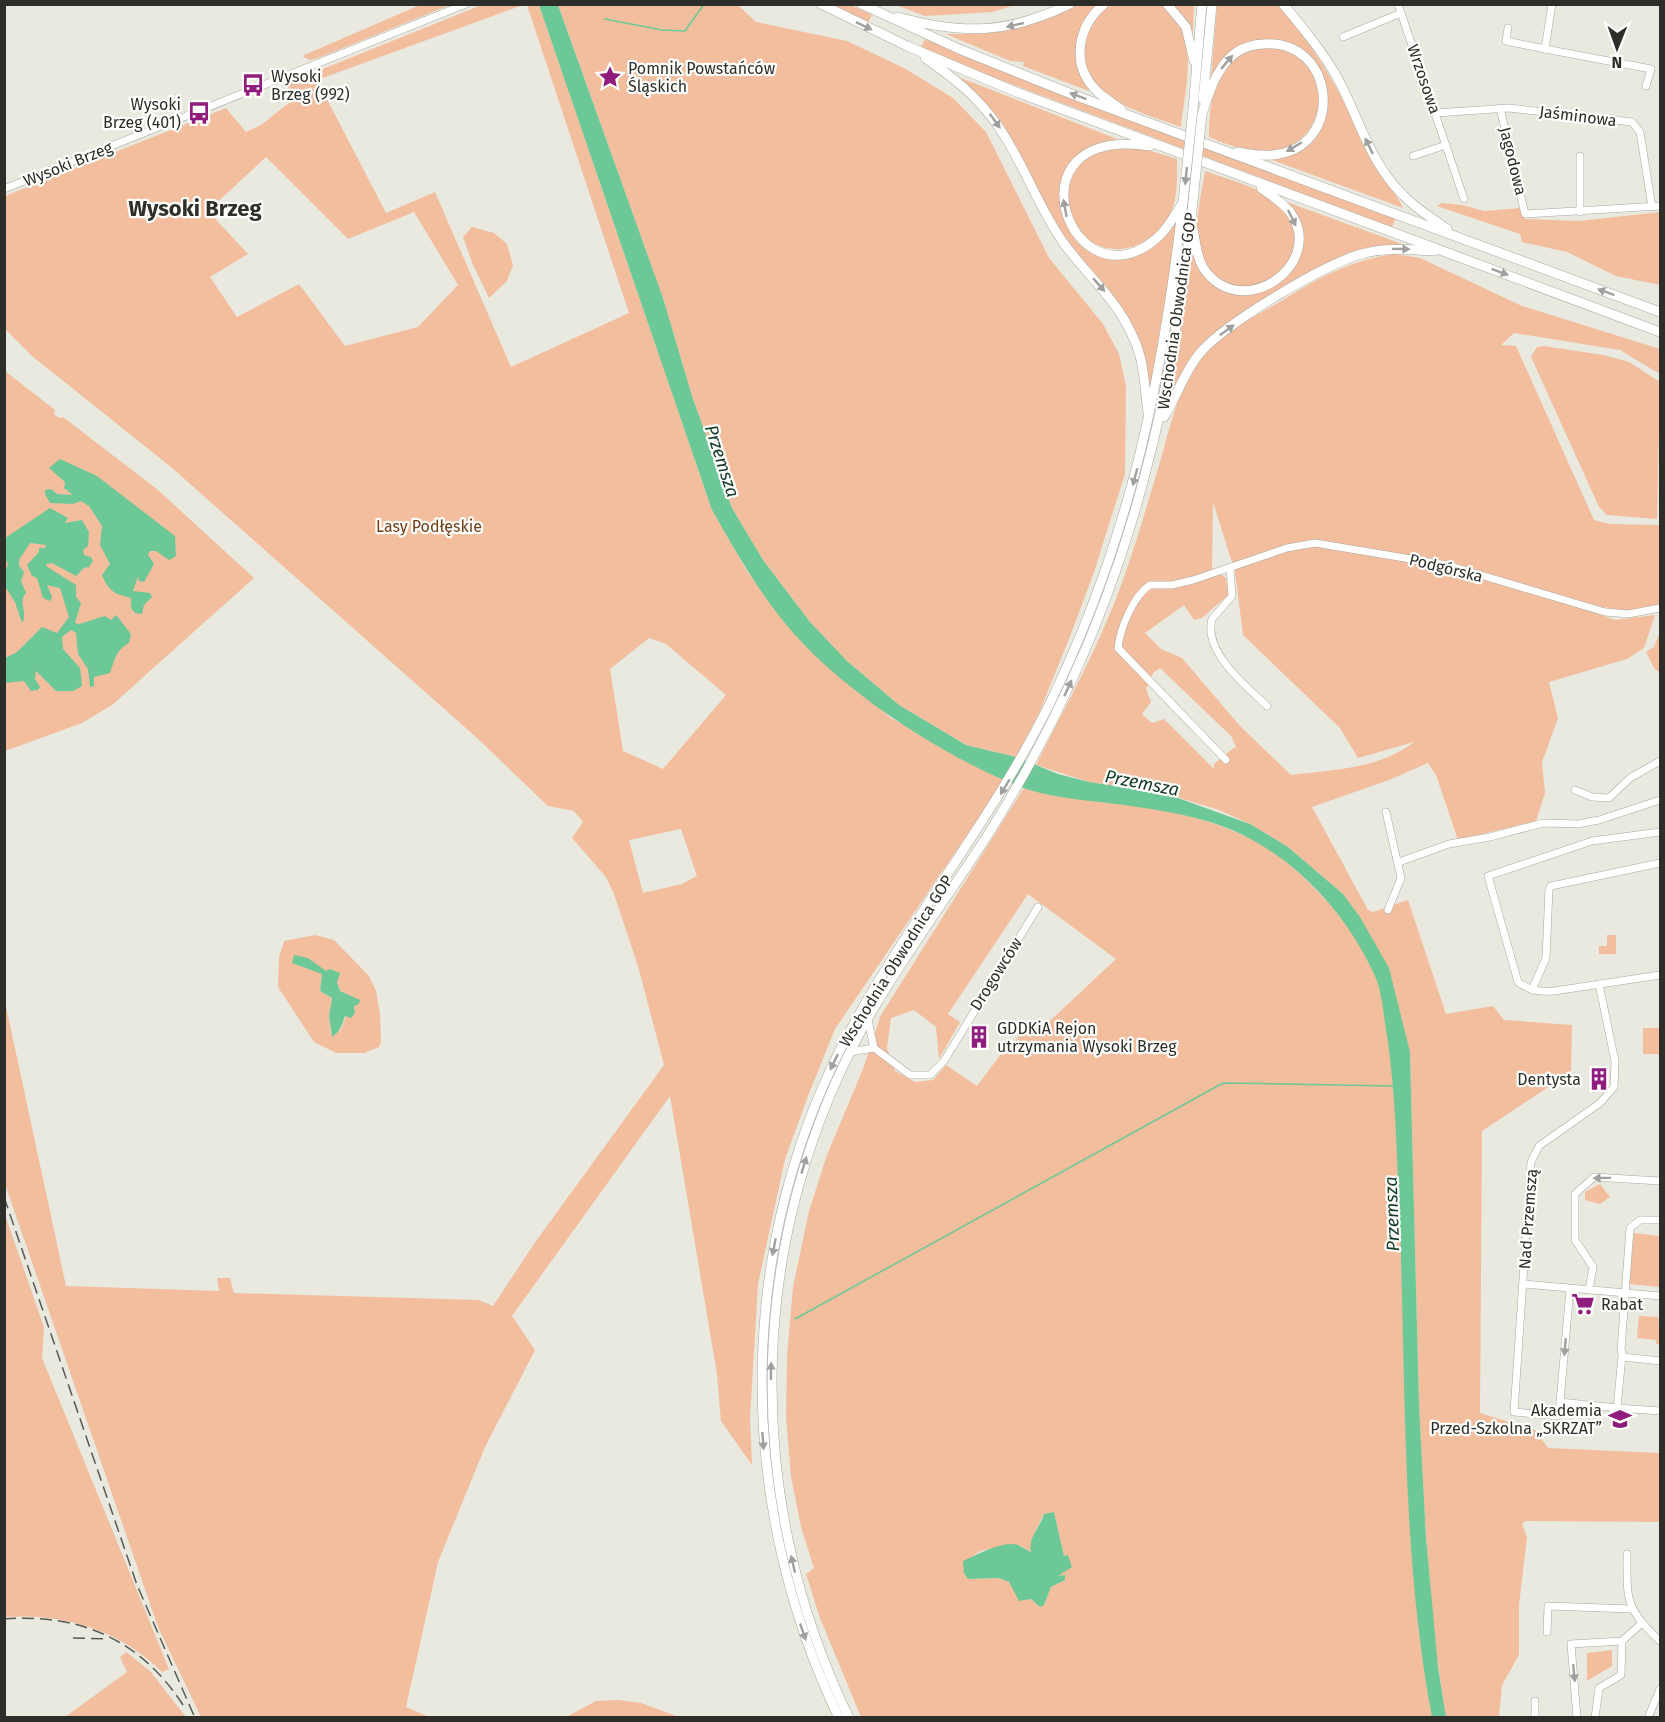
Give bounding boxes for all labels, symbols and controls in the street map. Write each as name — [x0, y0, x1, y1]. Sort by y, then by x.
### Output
north arrow — [1587, 18, 1647, 78]
one-way arrow — [1006, 20, 1024, 30]
one-way arrow — [855, 21, 872, 30]
street label: Wrzosowa — [1403, 42, 1445, 116]
text: N — [1611, 53, 1622, 72]
one-way arrow — [1220, 54, 1233, 70]
place label: Pomnik Powstańców Śląskich — [628, 59, 776, 97]
place icon: Pomnik Powstańców Śląskich — [597, 64, 623, 90]
place label: Wysoki Brzeg (992) — [271, 67, 350, 104]
bus stop icon: Wysoki Brzeg (992) — [240, 72, 266, 98]
one-way arrow — [1069, 91, 1087, 101]
place label: Wysoki Brzeg (401) — [103, 95, 181, 132]
bus stop icon: Wysoki Brzeg (401) — [186, 100, 212, 126]
street label: Jaśminowa — [1538, 102, 1618, 130]
one-way arrow — [989, 113, 1001, 129]
street label: Jagodowa — [1495, 125, 1531, 197]
street label: Wysoki Brzeg — [21, 137, 116, 190]
one-way arrow — [1365, 137, 1374, 154]
one-way arrow — [1286, 142, 1303, 153]
one-way arrow — [1181, 167, 1190, 186]
district label: Wysoki Brzeg — [128, 195, 262, 222]
one-way arrow — [1061, 199, 1070, 218]
one-way arrow — [1287, 210, 1297, 227]
street label: Wschodnia Obwodnica GOP — [1154, 211, 1200, 411]
one-way arrow — [1392, 245, 1411, 254]
one-way arrow — [1491, 268, 1509, 277]
one-way arrow — [1092, 277, 1105, 292]
one-way arrow — [1597, 287, 1615, 296]
one-way arrow — [1220, 324, 1235, 336]
water label: Przemsza — [700, 422, 744, 500]
one-way arrow — [1130, 468, 1139, 486]
park label: Lasy Podłęskie — [376, 517, 482, 536]
street label: Podgórska — [1407, 550, 1485, 586]
one-way arrow — [1064, 679, 1073, 696]
water label: Przemsza — [1103, 765, 1181, 801]
one-way arrow — [1000, 779, 1011, 795]
street label: Wschodnia Obwodnica GOP — [835, 872, 957, 1050]
street label: Drogowców — [966, 934, 1026, 1014]
place label: GDDKiA Rejon utrzymania Wysoki Brzeg — [997, 1019, 1177, 1056]
building icon: GDDKiA Rejon utrzymania Wysoki Brzeg — [966, 1024, 992, 1050]
one-way arrow — [829, 1054, 838, 1071]
building icon: Dentysta — [1586, 1066, 1612, 1092]
place label: Dentysta — [1517, 1070, 1581, 1089]
one-way arrow — [800, 1156, 809, 1174]
street label: Nad Przemszą — [1515, 1168, 1542, 1270]
one-way arrow — [1593, 1173, 1612, 1183]
water label: Przemsza — [1380, 1176, 1404, 1252]
one-way arrow — [769, 1238, 778, 1257]
supermarket icon: Rabat — [1570, 1291, 1596, 1317]
place label: Rabat — [1601, 1295, 1643, 1314]
one-way arrow — [1560, 1337, 1570, 1356]
one-way arrow — [766, 1362, 776, 1381]
place label: Akademia Przed-Szkolna „SKRZAT” — [1430, 1401, 1602, 1438]
school or university icon: Akademia Przed-Szkolna „SKRZAT” — [1607, 1406, 1633, 1432]
one-way arrow — [758, 1432, 768, 1451]
one-way arrow — [787, 1555, 797, 1574]
one-way arrow — [798, 1623, 808, 1641]
one-way arrow — [1569, 1664, 1578, 1683]

